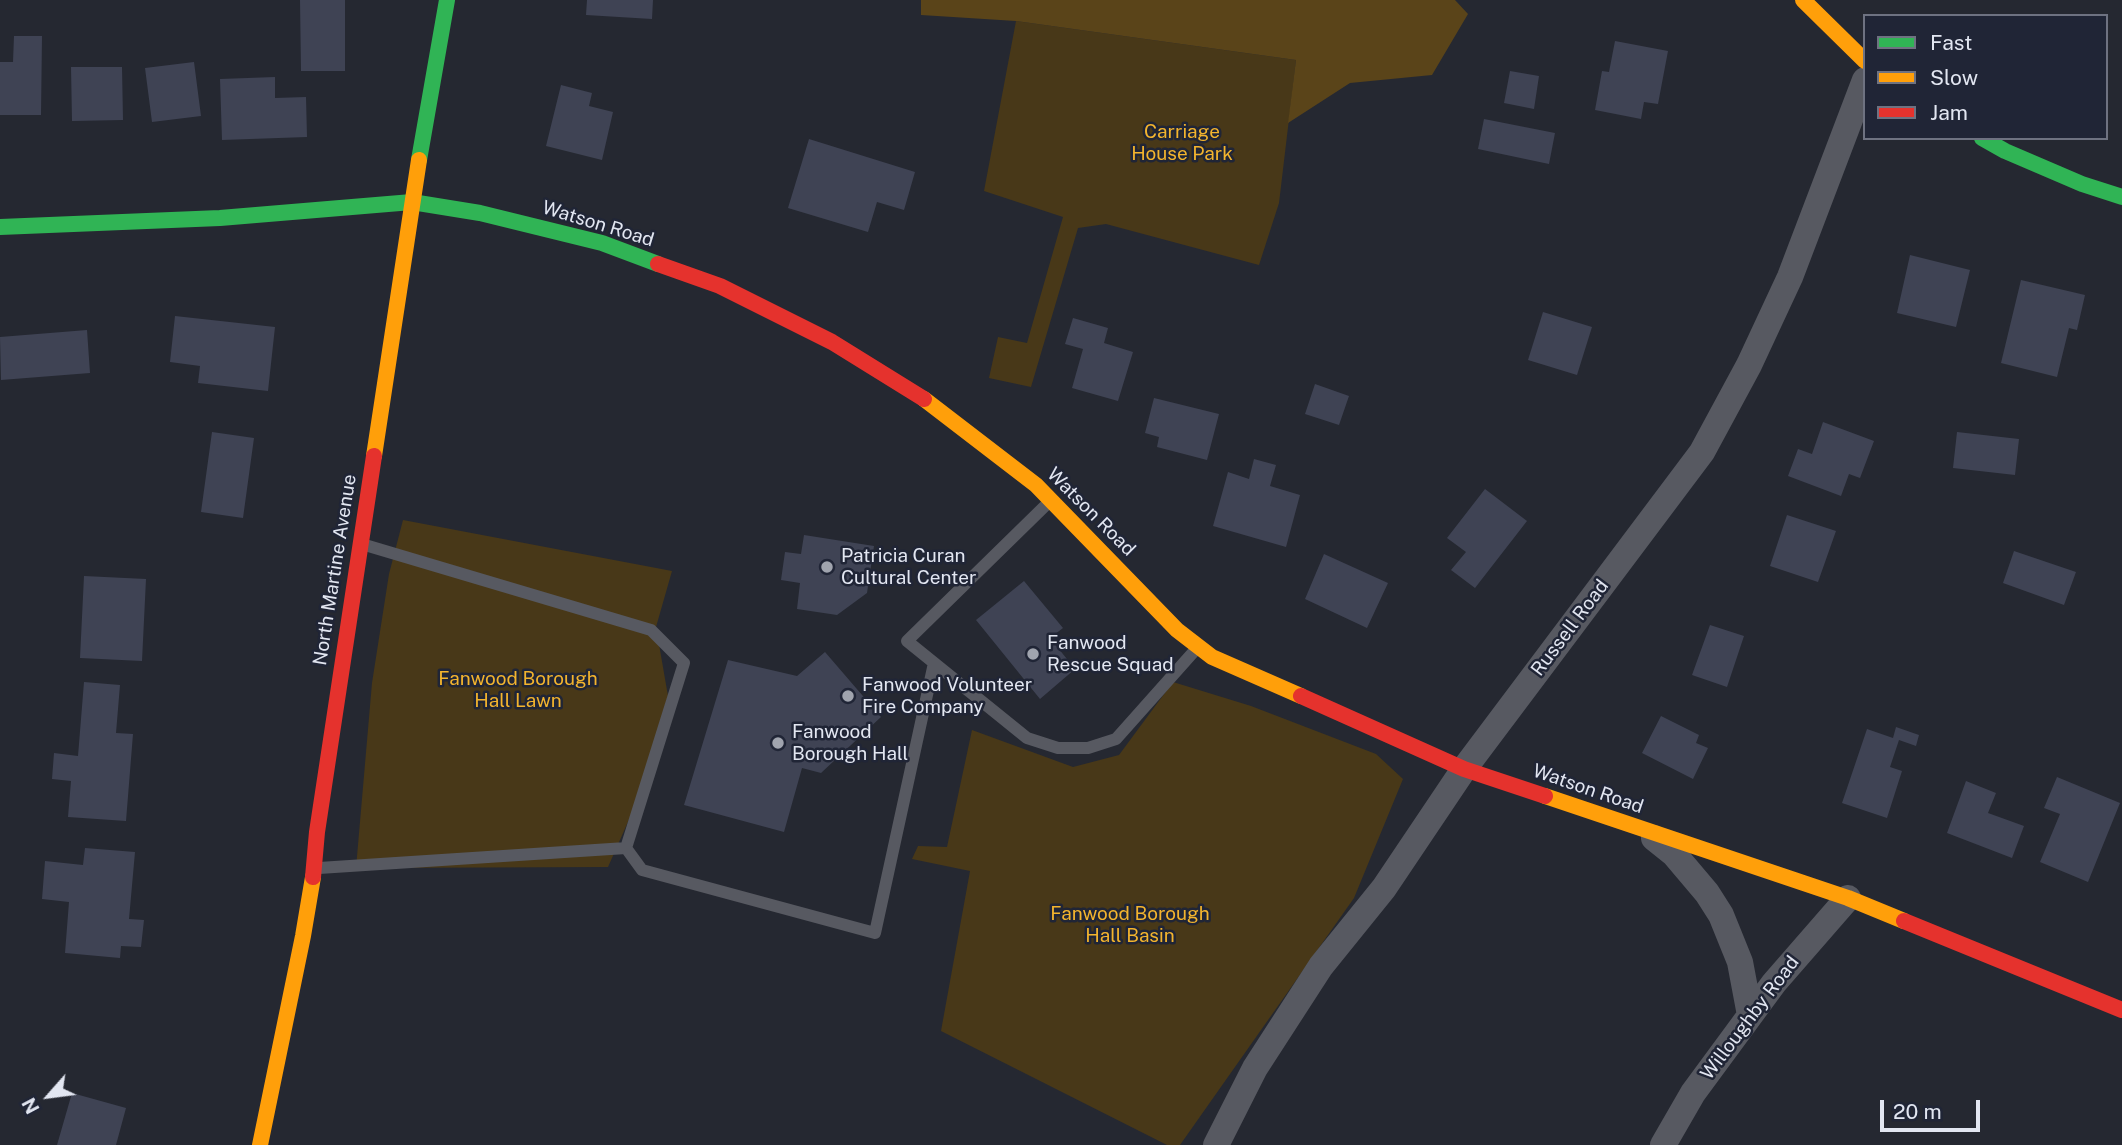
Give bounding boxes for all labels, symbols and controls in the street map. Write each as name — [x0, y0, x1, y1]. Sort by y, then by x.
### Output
legend — [1863, 14, 2108, 140]
text: Fast — [1930, 30, 1972, 55]
text: Slow — [1930, 65, 1978, 90]
text: Jam — [1930, 100, 1968, 125]
park label: Carriage House Park — [1131, 121, 1233, 165]
street label: Watson Road — [539, 196, 657, 252]
street label: Watson Road — [1042, 463, 1140, 561]
street label: North Martine Avenue — [309, 473, 361, 667]
place label: Patricia Curan Cultural Center — [841, 545, 976, 589]
marker: Patricia Curan Cultural Center — [819, 559, 835, 575]
street label: Russell Road — [1526, 575, 1614, 681]
place label: Fanwood Rescue Squad — [1047, 632, 1173, 676]
marker: Fanwood Rescue Squad — [1025, 646, 1041, 662]
park label: Fanwood Borough Hall Lawn — [438, 668, 598, 712]
place label: Fanwood Volunteer Fire Company — [862, 674, 1032, 718]
marker: Fanwood Volunteer Fire Company — [840, 688, 856, 704]
place label: Fanwood Borough Hall — [792, 721, 908, 765]
marker: Fanwood Borough Hall — [770, 735, 786, 751]
street label: Watson Road — [1530, 759, 1646, 819]
park label: Fanwood Borough Hall Basin — [1050, 903, 1210, 947]
street label: Willoughby Road — [1696, 952, 1804, 1084]
north arrow — [14, 1061, 84, 1131]
scale bar — [1884, 1086, 1984, 1130]
text: N — [17, 1094, 44, 1118]
text: 20 m — [1893, 1099, 1942, 1124]

